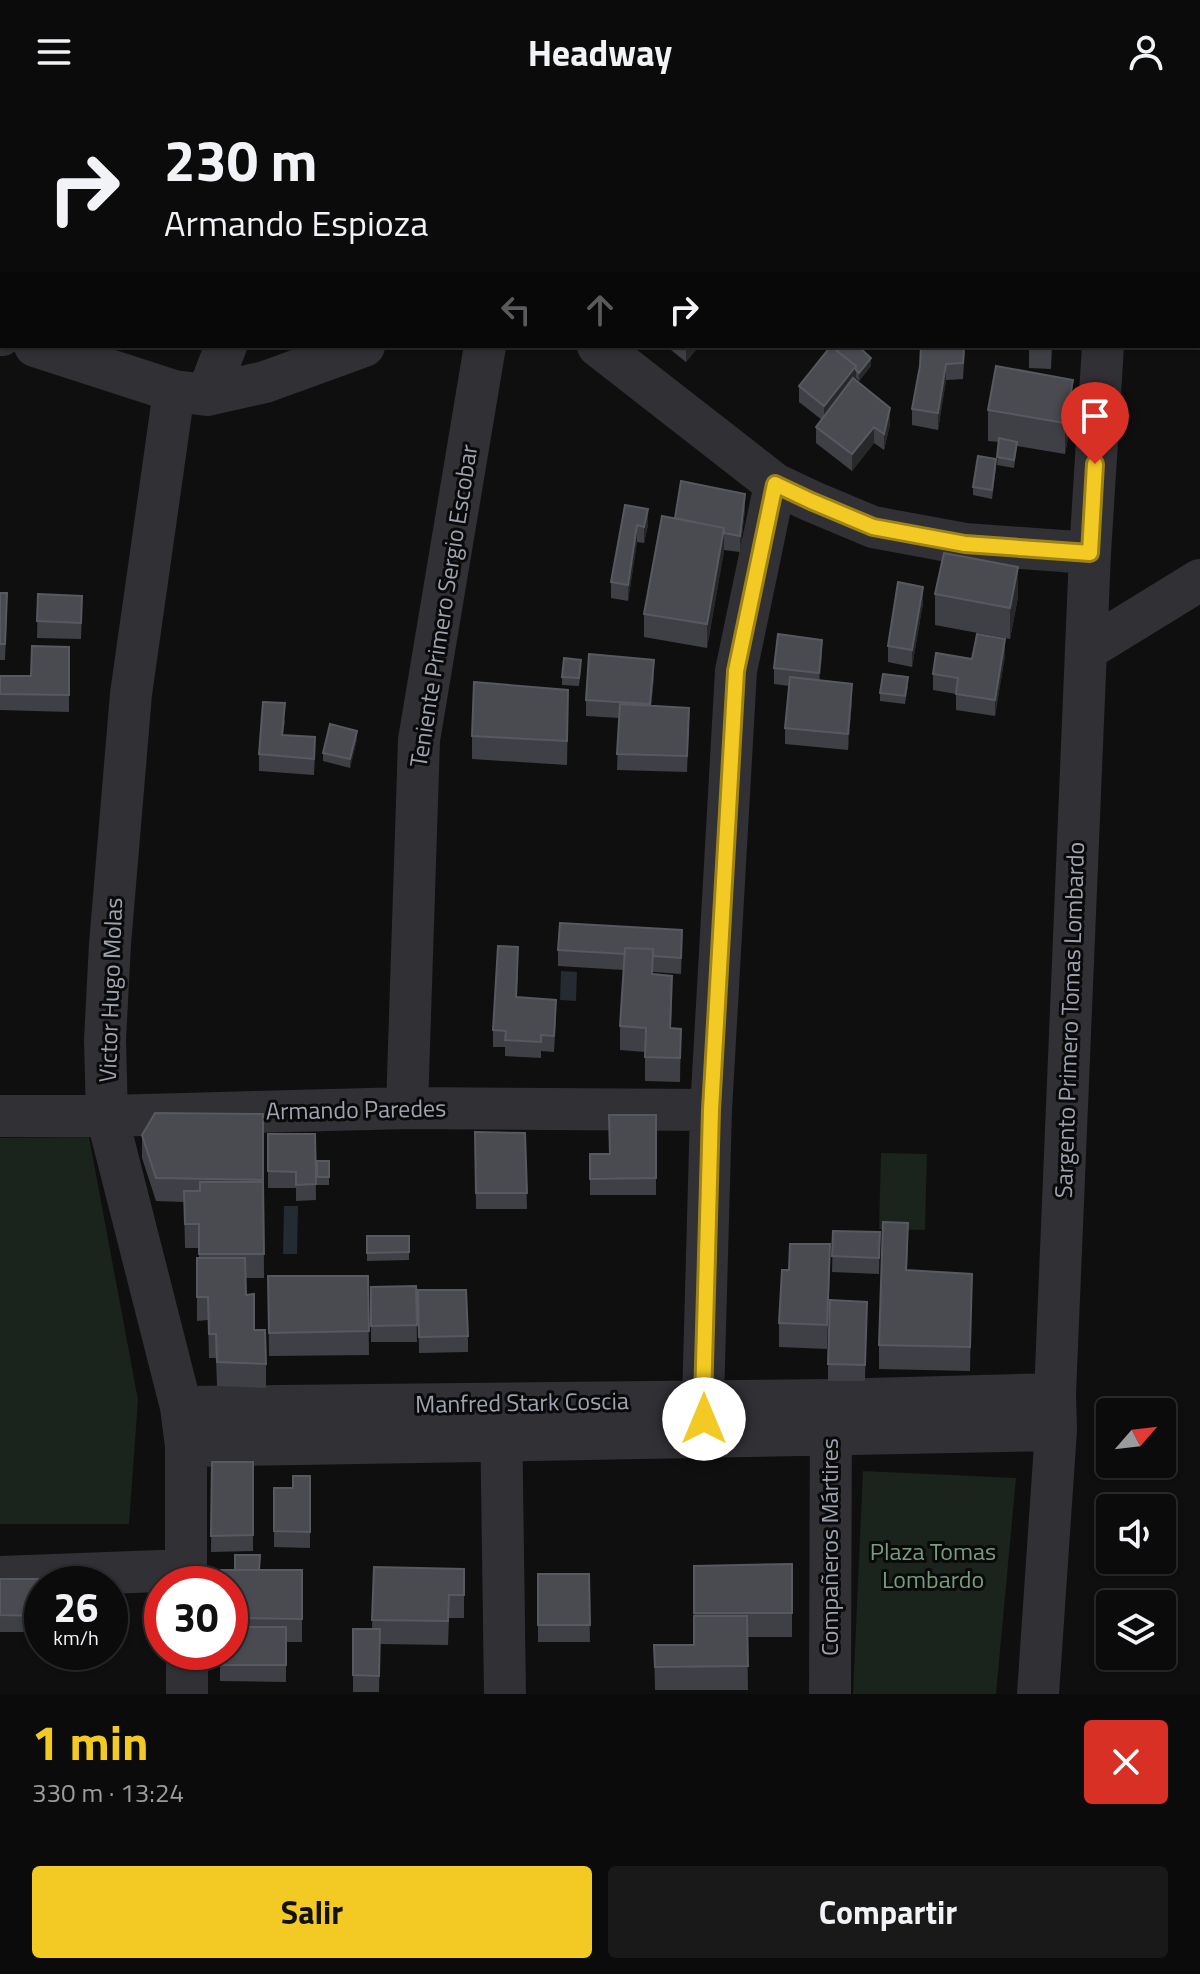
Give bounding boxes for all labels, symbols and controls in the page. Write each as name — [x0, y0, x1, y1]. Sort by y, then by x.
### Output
text: Headway — [528, 25, 672, 80]
icon: menu — [32, 30, 76, 74]
icon: person — [1124, 30, 1168, 74]
text: 230 m — [164, 118, 317, 203]
icon: right — [32, 136, 136, 240]
text: Armando Espioza — [164, 195, 428, 250]
icon: left — [494, 288, 538, 332]
icon: ahead — [578, 288, 622, 332]
icon: right — [662, 288, 706, 332]
pin — [1061, 382, 1129, 464]
icon: arrive — [1073, 394, 1117, 438]
street label: Teniente Primero Sergio Escobar — [400, 442, 486, 770]
street label: Sargento Primero Tomas Lombardo — [1045, 841, 1093, 1199]
street label: Victor Hugo Molas — [89, 897, 131, 1083]
street label: Armando Paredes — [265, 1089, 447, 1129]
position arrow — [662, 1377, 746, 1461]
street label: Manfred Stark Coscia — [415, 1382, 629, 1422]
north arrow — [1096, 1398, 1176, 1478]
map controls — [1096, 1398, 1176, 1670]
street label: Compañeros Mártires — [811, 1438, 847, 1656]
button: sound — [1096, 1494, 1176, 1574]
park label: Plaza Tomas Lombardo — [870, 1533, 996, 1597]
speed limit sign: 30 — [144, 1566, 248, 1670]
text: 26 — [54, 1577, 98, 1638]
button: layers — [1096, 1590, 1176, 1670]
text: km/h — [53, 1622, 99, 1653]
text: 1 min — [32, 1706, 149, 1779]
button: close — [1084, 1720, 1168, 1804]
text: 330 m · 13:24 — [32, 1773, 184, 1812]
button: Salir — [32, 1866, 592, 1958]
button: Compartir — [608, 1866, 1168, 1958]

